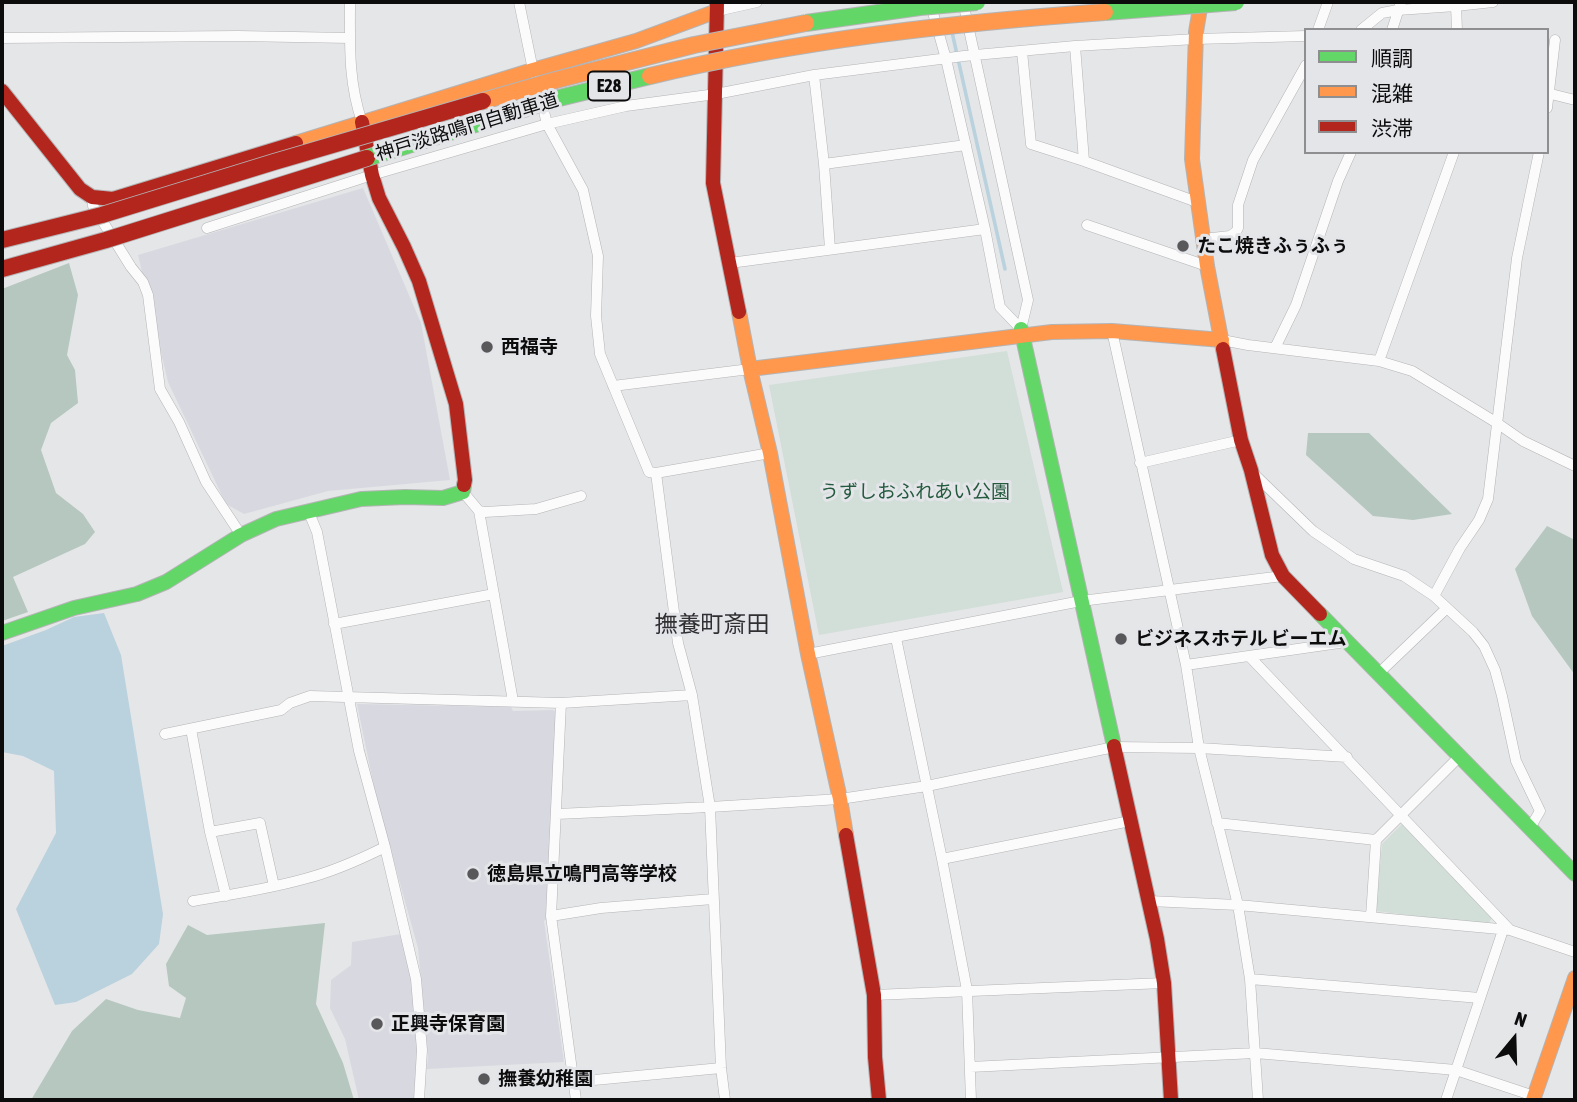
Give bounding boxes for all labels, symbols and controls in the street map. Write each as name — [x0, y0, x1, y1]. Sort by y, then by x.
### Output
legend — [1304, 28, 1549, 154]
text: 順調 — [1371, 46, 1413, 70]
road number: E28 — [588, 72, 630, 100]
text: 混雑 — [1371, 81, 1413, 105]
street label: 神戸淡路鳴門自動車道 — [373, 88, 561, 166]
text: 渋滞 — [1371, 116, 1413, 140]
place label: たこ焼きふぅふぅ — [1197, 235, 1349, 257]
marker: たこ焼きふぅふぅ — [1175, 238, 1191, 254]
place label: 西福寺 — [501, 336, 558, 358]
marker: 西福寺 — [479, 339, 495, 355]
park label: うずしおふれあい公園 — [820, 481, 1010, 503]
district label: 撫養町斎田 — [655, 611, 769, 639]
place label: ビジネスホテル ビーエム — [1135, 628, 1347, 650]
marker: ビジネスホテル ビーエム — [1113, 631, 1129, 647]
place label: 徳島県立鳴門高等学校 — [487, 863, 677, 885]
marker: 徳島県立鳴門高等学校 — [465, 866, 481, 882]
north arrow — [1479, 1004, 1549, 1074]
text: N — [1512, 1007, 1530, 1031]
place label: 正興寺保育園 — [391, 1013, 505, 1035]
marker: 正興寺保育園 — [369, 1016, 385, 1032]
place label: 撫養幼稚園 — [498, 1068, 593, 1090]
marker: 撫養幼稚園 — [476, 1071, 492, 1087]

